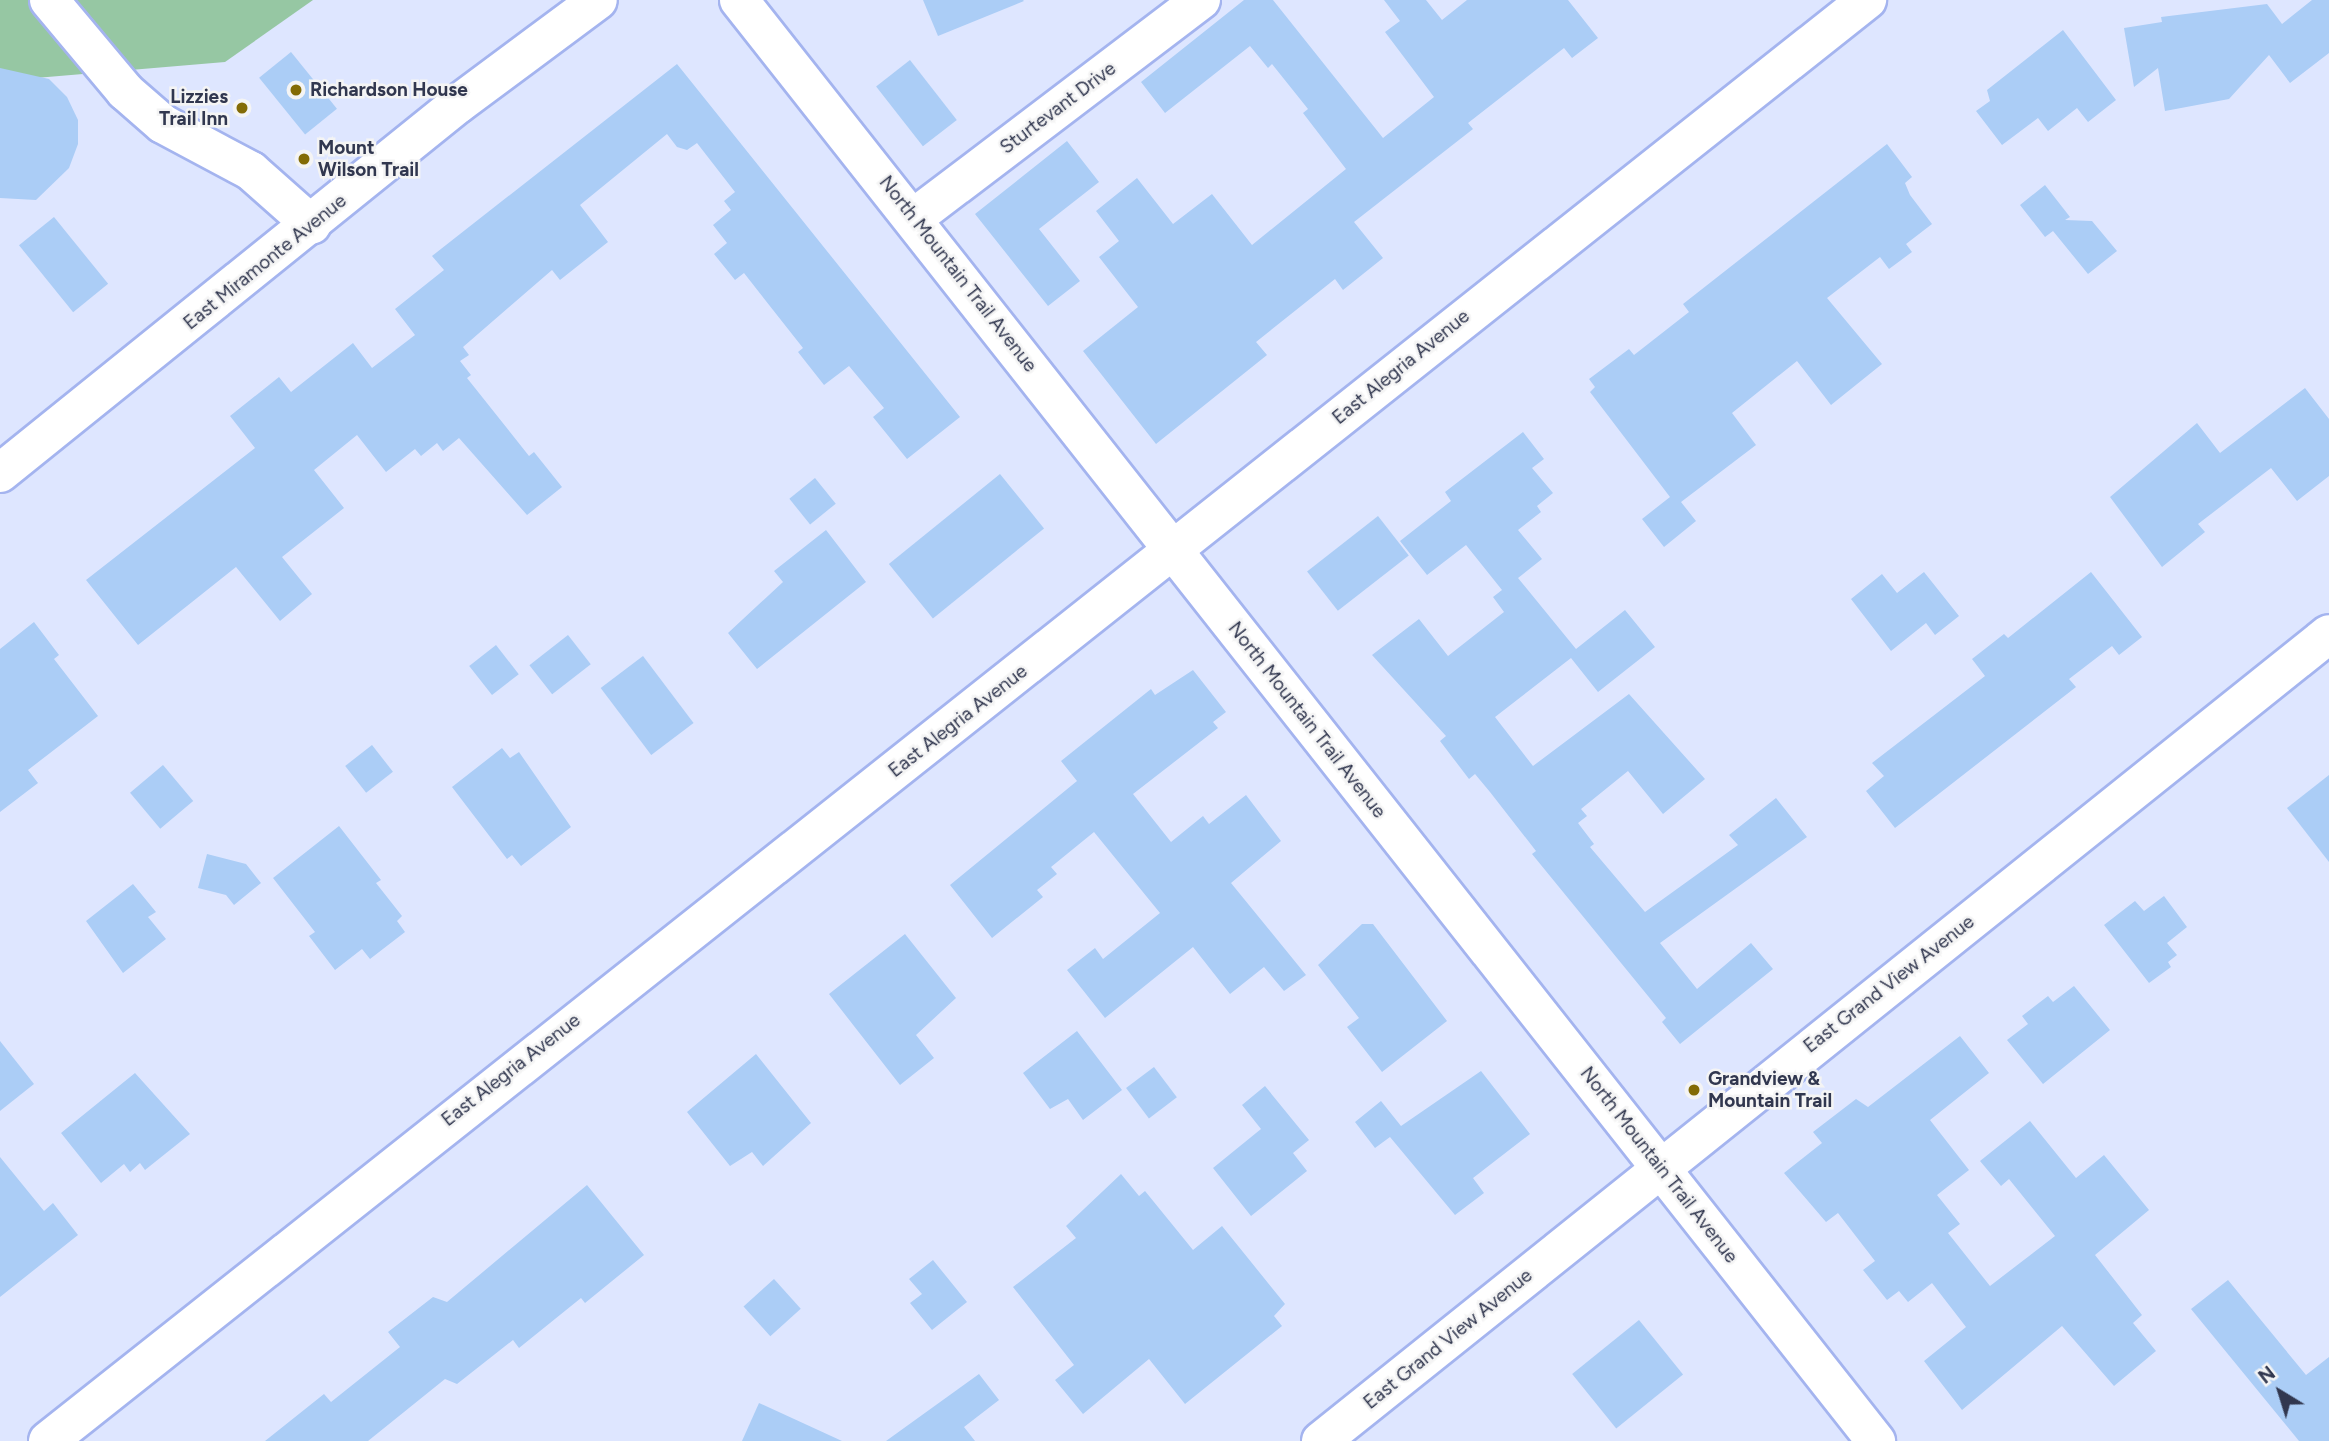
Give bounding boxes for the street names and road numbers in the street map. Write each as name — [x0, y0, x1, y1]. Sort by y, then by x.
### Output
street label: Sturtevant Drive — [996, 57, 1120, 159]
street label: North Mountain Trail Avenue — [874, 171, 1042, 377]
street label: East Miramonte Avenue — [179, 189, 351, 335]
street label: East Alegria Avenue — [1328, 305, 1474, 429]
street label: North Mountain Trail Avenue — [1223, 617, 1391, 823]
street label: East Alegria Avenue — [884, 660, 1032, 782]
street label: East Grand View Avenue — [1799, 910, 1979, 1058]
street label: East Alegria Avenue — [437, 1009, 585, 1131]
street label: North Mountain Trail Avenue — [1575, 1062, 1743, 1268]
street label: East Grand View Avenue — [1359, 1264, 1537, 1414]

